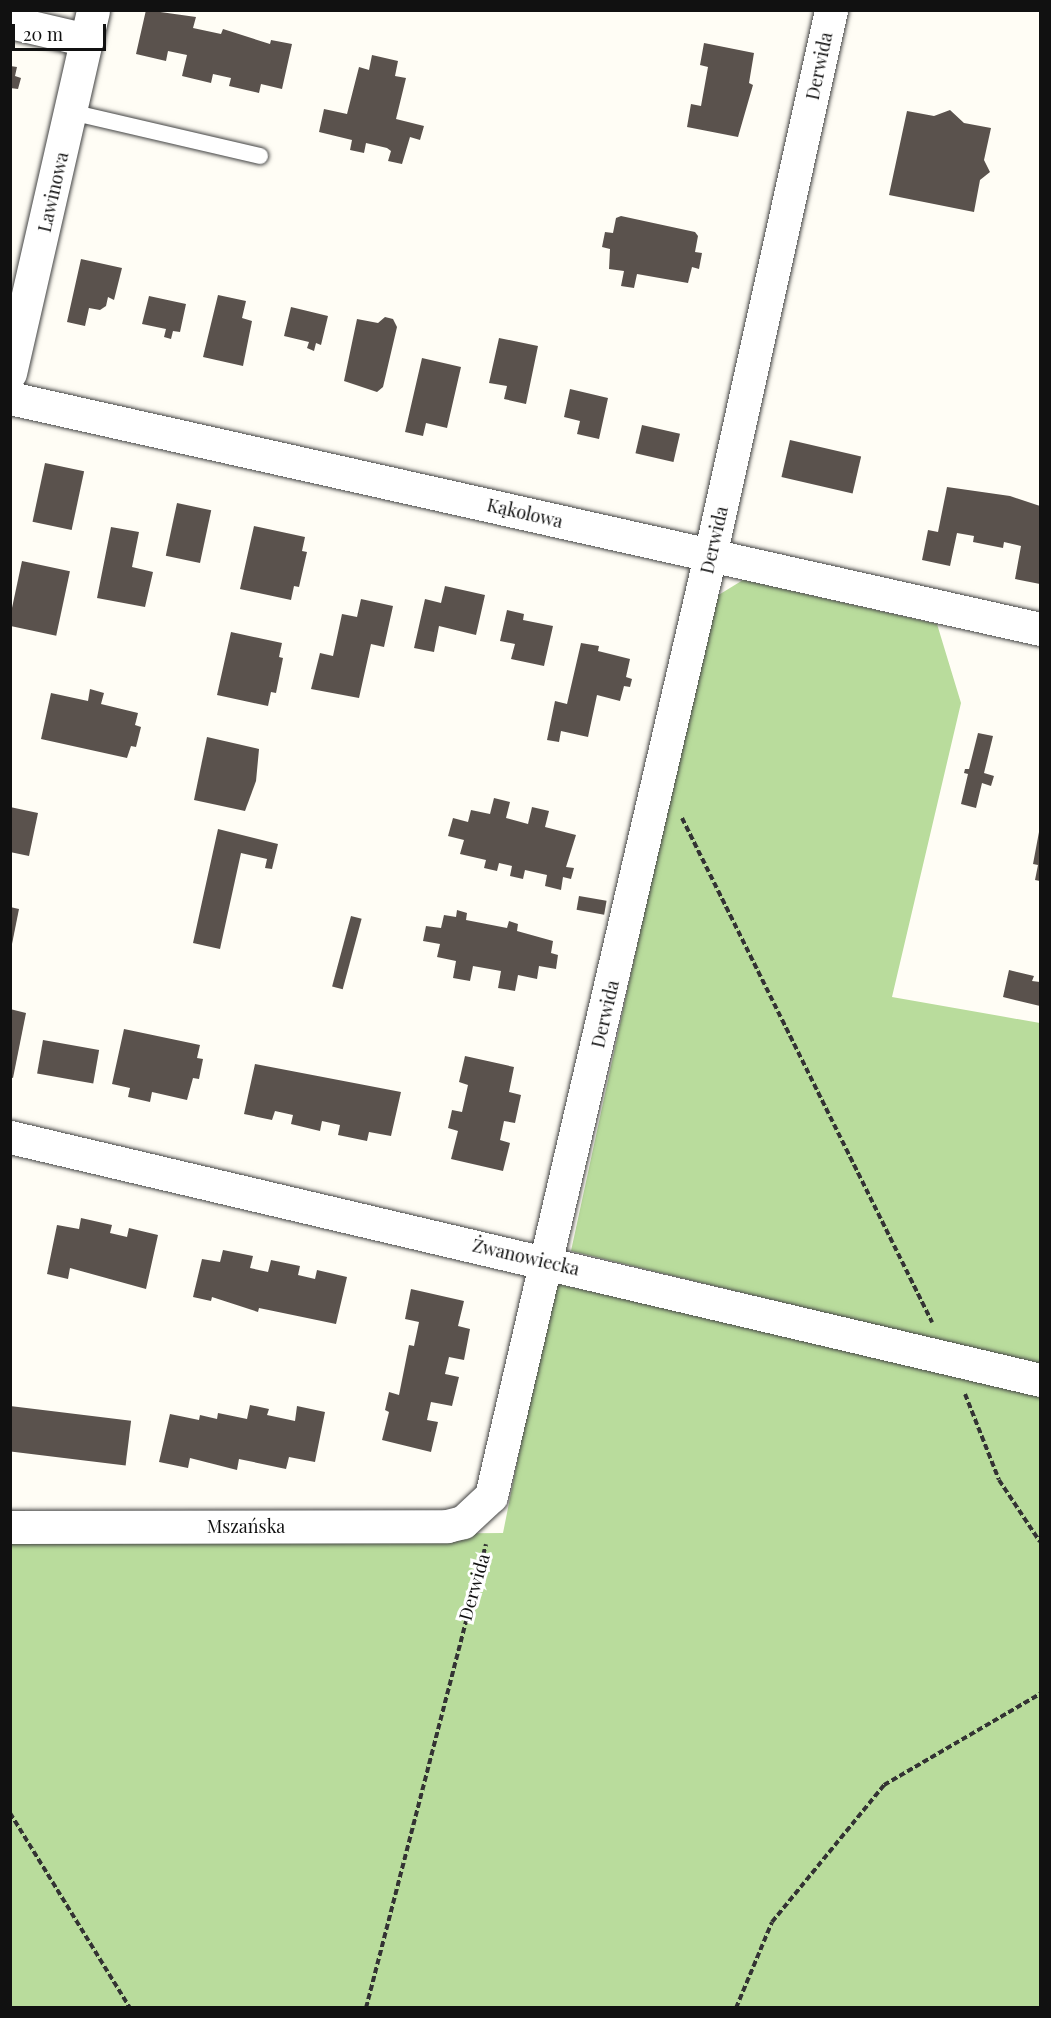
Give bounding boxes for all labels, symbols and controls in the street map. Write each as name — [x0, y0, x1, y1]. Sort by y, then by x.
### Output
scale bar — [15, 12, 110, 50]
text: 20 m — [23, 22, 63, 46]
street label: Derwida — [801, 30, 837, 102]
street label: Lawinowa — [33, 150, 73, 234]
street label: Kąkolowa — [485, 494, 565, 532]
street label: Derwida — [696, 504, 732, 576]
street label: Derwida — [587, 978, 623, 1050]
street label: Żwanowiecka — [470, 1234, 582, 1280]
street label: Mszańska — [207, 1515, 285, 1537]
street label: Derwida — [454, 1551, 494, 1623]

